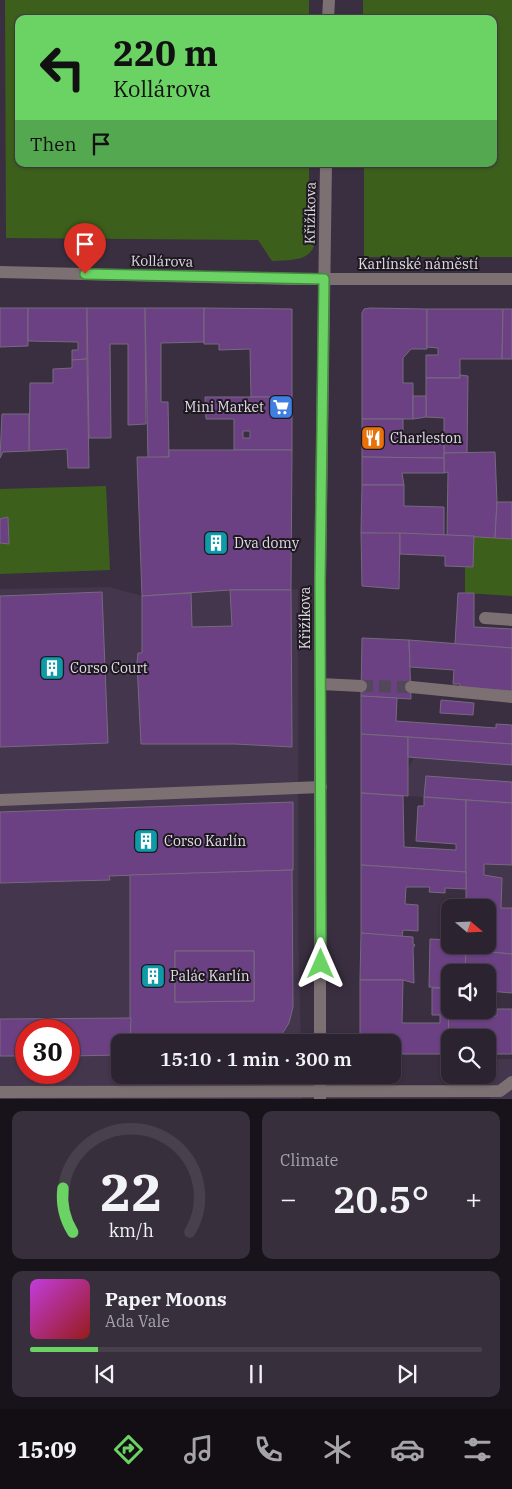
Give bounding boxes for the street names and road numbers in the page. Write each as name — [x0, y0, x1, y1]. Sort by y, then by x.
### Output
street label: Křižíkova — [300, 181, 320, 244]
street label: Kollárova — [131, 251, 194, 271]
street label: Karlínské náměstí — [358, 255, 478, 273]
street label: Křižíkova — [296, 586, 314, 649]

